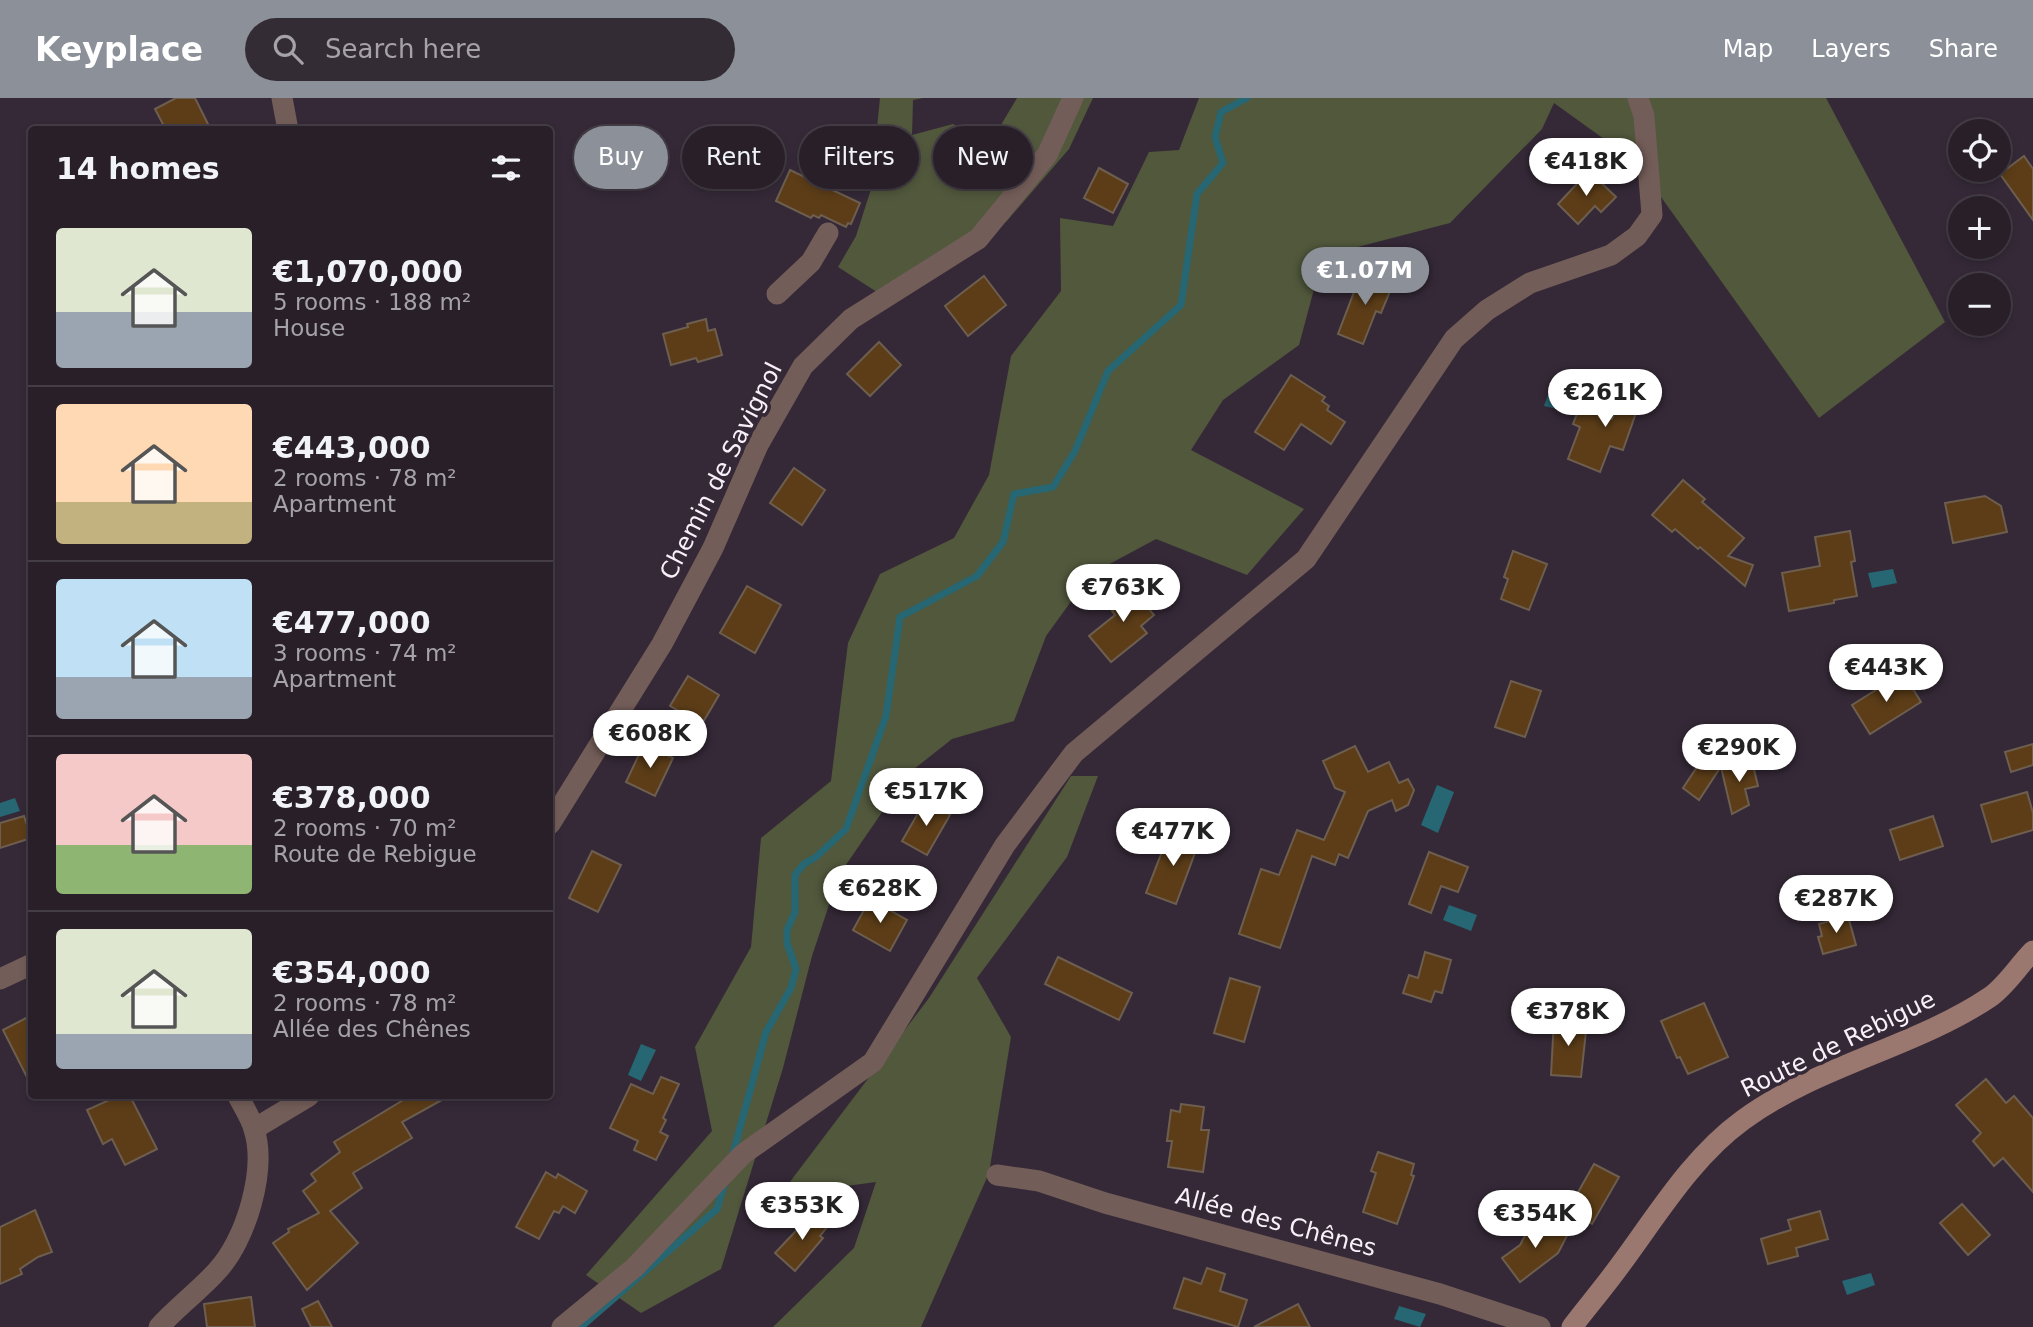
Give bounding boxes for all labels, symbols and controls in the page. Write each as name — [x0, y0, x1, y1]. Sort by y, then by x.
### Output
search box — [245, 18, 735, 81]
text: Keyplace — [35, 30, 203, 69]
icon: search — [269, 30, 307, 68]
text: Search here — [325, 34, 481, 64]
text: Map — [1723, 35, 1773, 63]
text: Layers — [1811, 35, 1891, 63]
text: Share — [1929, 35, 1998, 63]
map controls — [1948, 119, 2011, 336]
button: locate — [1948, 119, 2011, 182]
chip: Buy — [574, 126, 668, 189]
chip: Rent — [682, 126, 785, 189]
chip: Filters — [799, 126, 919, 189]
chip: New — [933, 126, 1033, 189]
pin: €418K — [1537, 139, 1635, 198]
text: €418K — [1545, 148, 1627, 174]
icon: filters — [487, 149, 525, 187]
text: 14 homes — [56, 151, 220, 186]
button: + — [1948, 196, 2011, 259]
pin: €1.07M — [1308, 248, 1422, 307]
text: €1,070,000 — [273, 254, 463, 289]
icon: home — [112, 256, 196, 340]
text: €1.07M — [1317, 257, 1413, 283]
button: − — [1948, 273, 2011, 336]
text: 5 rooms · 188 m² — [273, 289, 471, 315]
text: House — [273, 315, 345, 341]
street label: Chemin de Savignol — [654, 358, 788, 584]
pin: €261K — [1556, 370, 1654, 429]
text: €261K — [1564, 379, 1646, 405]
text: €443,000 — [273, 430, 431, 465]
icon: home — [112, 432, 196, 516]
text: 2 rooms · 78 m² — [273, 465, 457, 491]
text: Apartment — [273, 491, 396, 517]
pin: €763K — [1074, 564, 1172, 624]
text: €763K — [1082, 574, 1164, 600]
text: €477,000 — [273, 605, 431, 640]
icon: home — [112, 607, 196, 691]
text: 3 rooms · 74 m² — [273, 640, 457, 666]
pin: €443K — [1837, 644, 1935, 704]
text: €443K — [1845, 654, 1927, 680]
text: Apartment — [273, 666, 396, 692]
pin: €608K — [601, 710, 699, 770]
text: €608K — [609, 720, 691, 746]
pin: €290K — [1690, 724, 1788, 784]
text: €290K — [1698, 734, 1780, 760]
pin: €517K — [877, 768, 975, 828]
text: €517K — [885, 778, 967, 804]
text: €378,000 — [273, 780, 431, 815]
icon: home — [112, 782, 196, 866]
pin: €477K — [1124, 808, 1222, 868]
text: 2 rooms · 70 m² — [273, 815, 457, 841]
text: €477K — [1132, 818, 1214, 844]
text: Route de Rebigue — [273, 841, 477, 867]
pin: €628K — [831, 866, 929, 925]
text: €628K — [839, 875, 921, 901]
pin: €287K — [1787, 876, 1885, 935]
text: €287K — [1795, 885, 1877, 911]
text: €354,000 — [273, 955, 431, 990]
icon: home — [112, 957, 196, 1041]
street label: Route de Rebigue — [1736, 985, 1940, 1103]
pin: €378K — [1519, 988, 1617, 1048]
text: 2 rooms · 78 m² — [273, 990, 457, 1016]
text: €378K — [1527, 998, 1609, 1024]
text: Allée des Chênes — [273, 1016, 471, 1042]
pin: €353K — [753, 1182, 851, 1242]
street label: Allée des Chênes — [1173, 1182, 1379, 1262]
pin: €354K — [1486, 1190, 1584, 1250]
text: €353K — [761, 1192, 843, 1218]
text: €354K — [1494, 1200, 1576, 1226]

